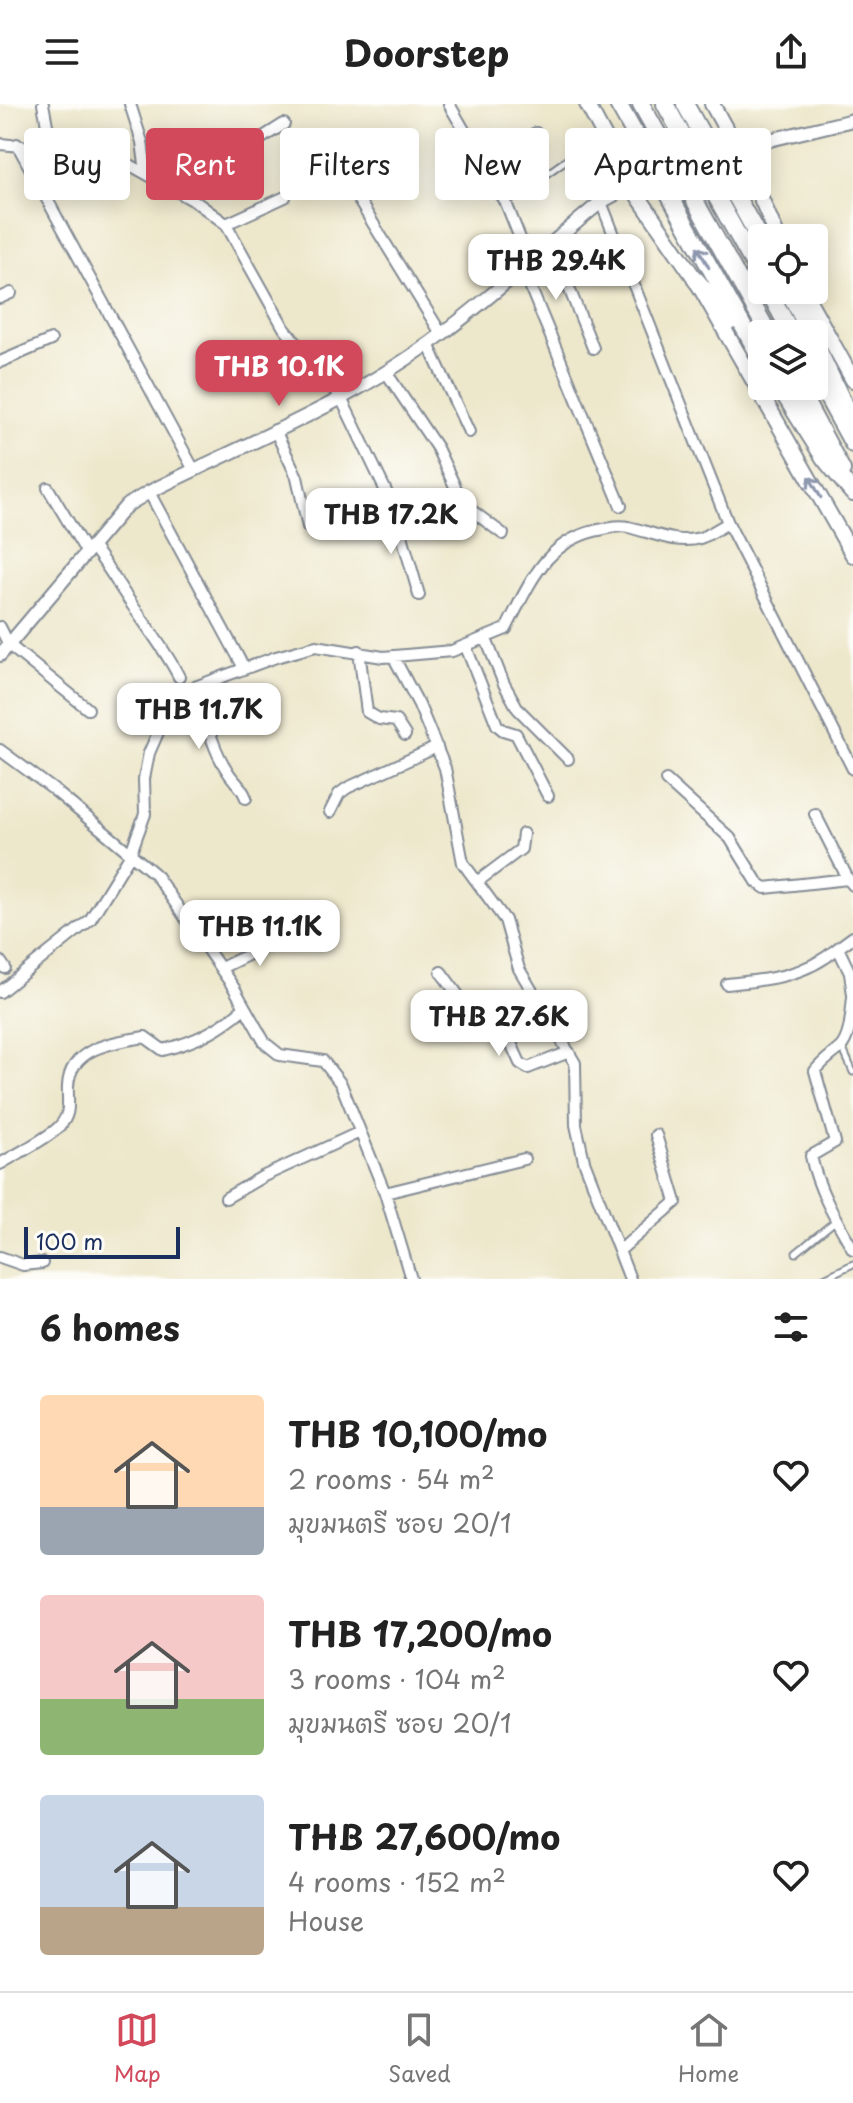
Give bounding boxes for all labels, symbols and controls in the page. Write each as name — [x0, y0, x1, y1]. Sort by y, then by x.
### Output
text: Doorstep — [344, 25, 509, 79]
icon: menu — [40, 30, 84, 74]
icon: share — [769, 30, 813, 74]
chip: Buy — [24, 128, 130, 200]
chip: Rent — [146, 128, 264, 200]
chip: Filters — [280, 128, 419, 200]
chip: New — [435, 128, 549, 200]
chip: Apartment — [565, 128, 771, 200]
map controls — [748, 224, 828, 400]
button: locate — [748, 224, 828, 304]
pin: THB 29.4K — [464, 234, 648, 302]
text: THB 29.4K — [486, 240, 626, 279]
one-way arrow — [695, 246, 711, 269]
button: layers — [748, 320, 828, 400]
pin: THB 10.1K — [187, 340, 371, 408]
text: THB 10.1K — [214, 346, 345, 385]
one-way arrow — [807, 476, 822, 500]
pin: THB 17.2K — [299, 488, 483, 556]
text: THB 17.2K — [324, 494, 458, 533]
pin: THB 11.7K — [107, 683, 291, 751]
text: THB 11.7K — [135, 689, 263, 728]
pin: THB 11.1K — [168, 900, 352, 968]
text: THB 11.1K — [198, 906, 322, 945]
pin: THB 27.6K — [407, 990, 591, 1058]
text: THB 27.6K — [429, 996, 569, 1035]
scale bar — [24, 1223, 180, 1259]
text: 100 m — [36, 1224, 103, 1257]
text: 6 homes — [40, 1301, 180, 1353]
icon: filters — [769, 1305, 813, 1349]
text: THB 10,100/mo — [288, 1407, 547, 1459]
icon: home — [104, 1427, 200, 1523]
icon: heart — [769, 1453, 813, 1497]
text: 2 rooms · 54 m² — [288, 1459, 495, 1498]
text: มุขมนตรี ซอย 20/1 — [288, 1503, 512, 1542]
text: THB 17,200/mo — [288, 1607, 552, 1659]
icon: home — [104, 1627, 200, 1723]
icon: heart — [769, 1653, 813, 1697]
text: 3 rooms · 104 m² — [288, 1659, 506, 1698]
text: มุขมนตรี ซอย 20/1 — [288, 1703, 512, 1742]
text: THB 27,600/mo — [288, 1810, 560, 1862]
icon: home — [104, 1827, 200, 1923]
icon: heart — [769, 1853, 813, 1897]
text: 4 rooms · 152 m² — [288, 1862, 506, 1901]
text: House — [288, 1901, 364, 1940]
tab: Map — [114, 2008, 161, 2089]
tab: Saved — [388, 2008, 451, 2089]
tab: Home — [678, 2008, 739, 2089]

